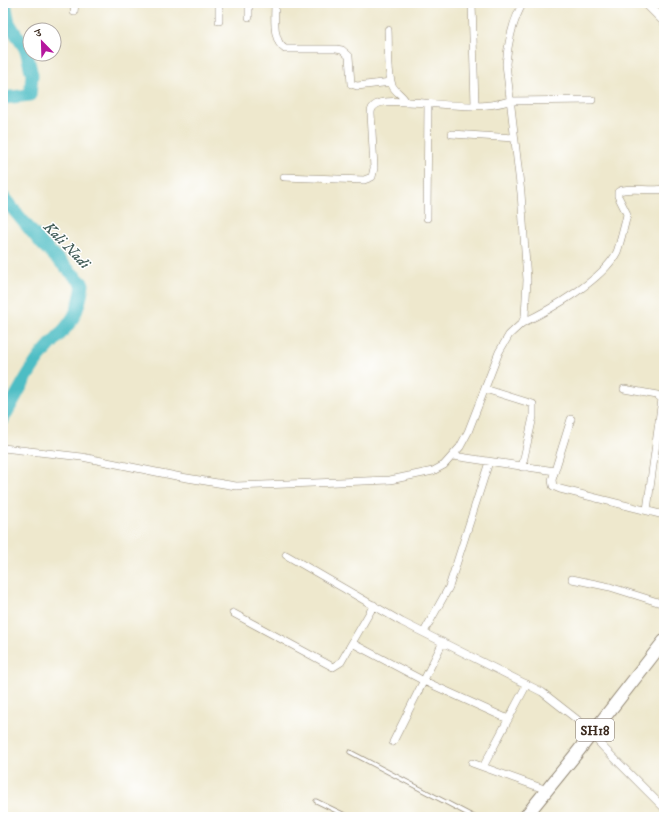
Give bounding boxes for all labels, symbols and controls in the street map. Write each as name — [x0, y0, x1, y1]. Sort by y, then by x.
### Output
north arrow — [22, 22, 62, 62]
text: उ — [32, 26, 45, 42]
water label: Kali Nadi — [39, 217, 95, 274]
road number: SH18 — [576, 719, 614, 741]

